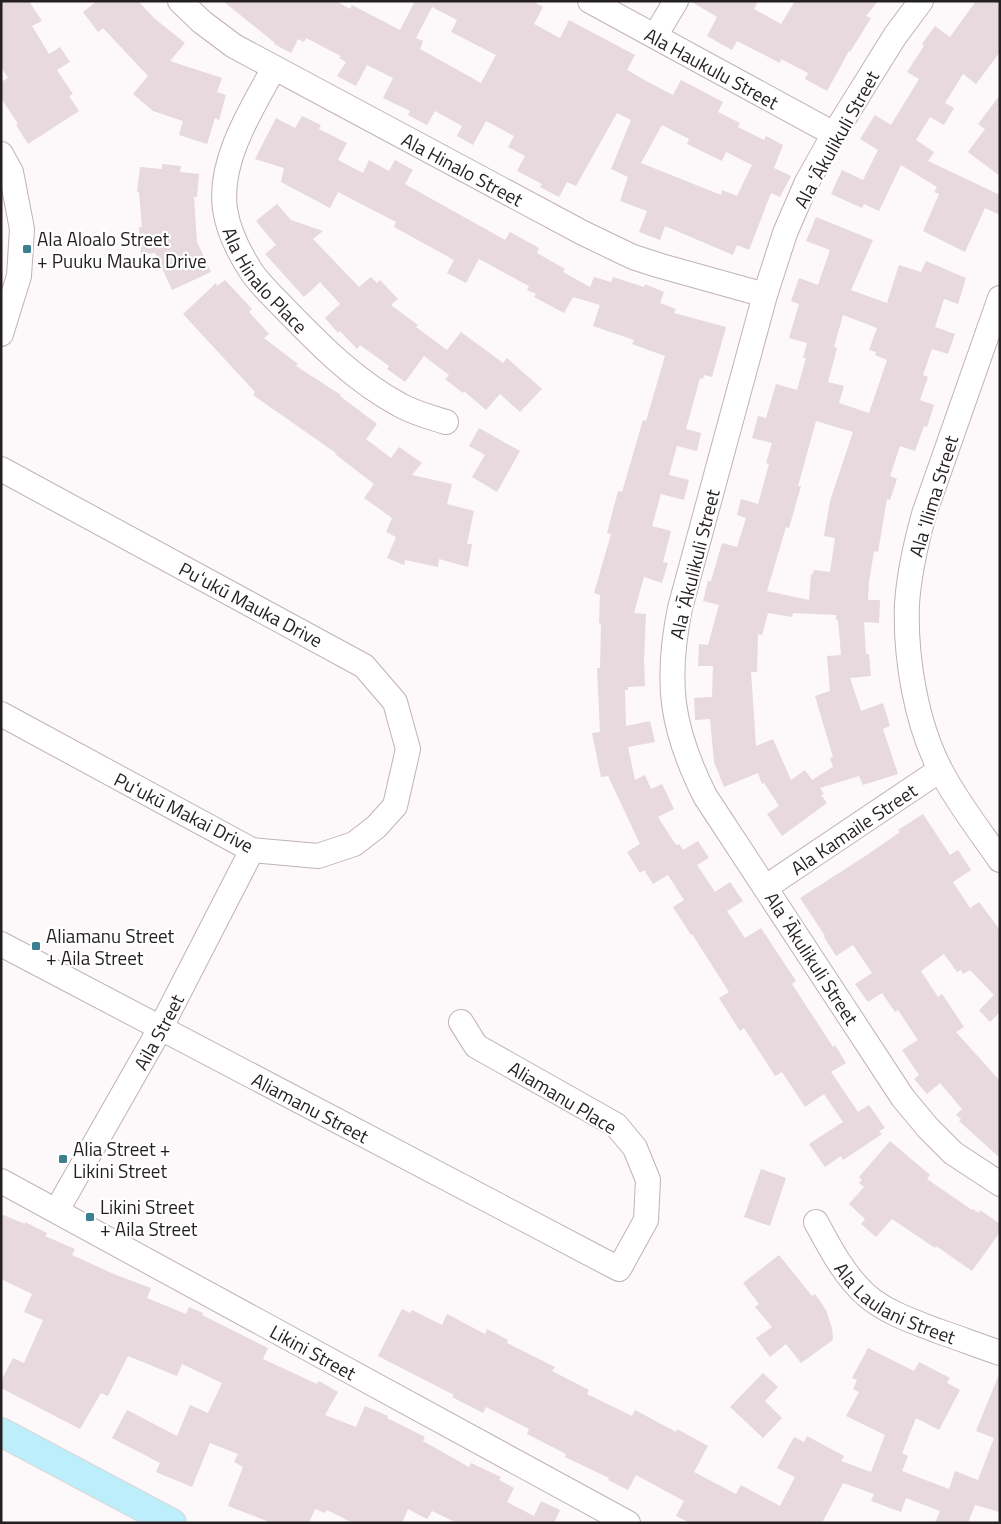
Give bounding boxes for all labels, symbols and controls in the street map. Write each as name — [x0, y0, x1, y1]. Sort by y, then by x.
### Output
street label: Ala Haukulu Street — [640, 19, 785, 116]
street label: Ala ʻĀkulikuli Street — [786, 65, 886, 213]
street label: Ala Hinalo Street — [397, 124, 529, 213]
street label: Ala Hinalo Place — [216, 222, 315, 339]
place label: Ala Aloalo Street + Puuku Mauka Drive — [37, 224, 207, 275]
marker: Ala Aloalo Street + Puuku Mauka Drive — [21, 243, 33, 255]
street label: Ala ʻIlima Street — [901, 431, 965, 560]
street label: Ala ʻĀkulikuli Street — [661, 486, 727, 642]
street label: Puʻukū Mauka Drive — [174, 554, 328, 654]
street label: Puʻukū Makai Drive — [109, 764, 259, 860]
street label: Ala Kamaile Street — [784, 775, 922, 881]
street label: Ala ʻĀkulikuli Street — [758, 886, 866, 1031]
place label: Aliamanu Street + Aila Street — [46, 921, 175, 972]
marker: Aliamanu Street + Aila Street — [30, 940, 42, 952]
street label: Aila Street — [125, 988, 190, 1075]
street label: Aliamanu Place — [503, 1053, 623, 1141]
street label: Aliamanu Street — [247, 1064, 375, 1150]
place label: Alia Street + Likini Street — [73, 1134, 170, 1185]
marker: Alia Street + Likini Street — [57, 1153, 69, 1165]
place label: Likini Street + Aila Street — [100, 1192, 198, 1243]
marker: Likini Street + Aila Street — [84, 1211, 96, 1223]
street label: Ala Laulani Street — [828, 1256, 960, 1351]
street label: Likini Street — [265, 1316, 362, 1387]

